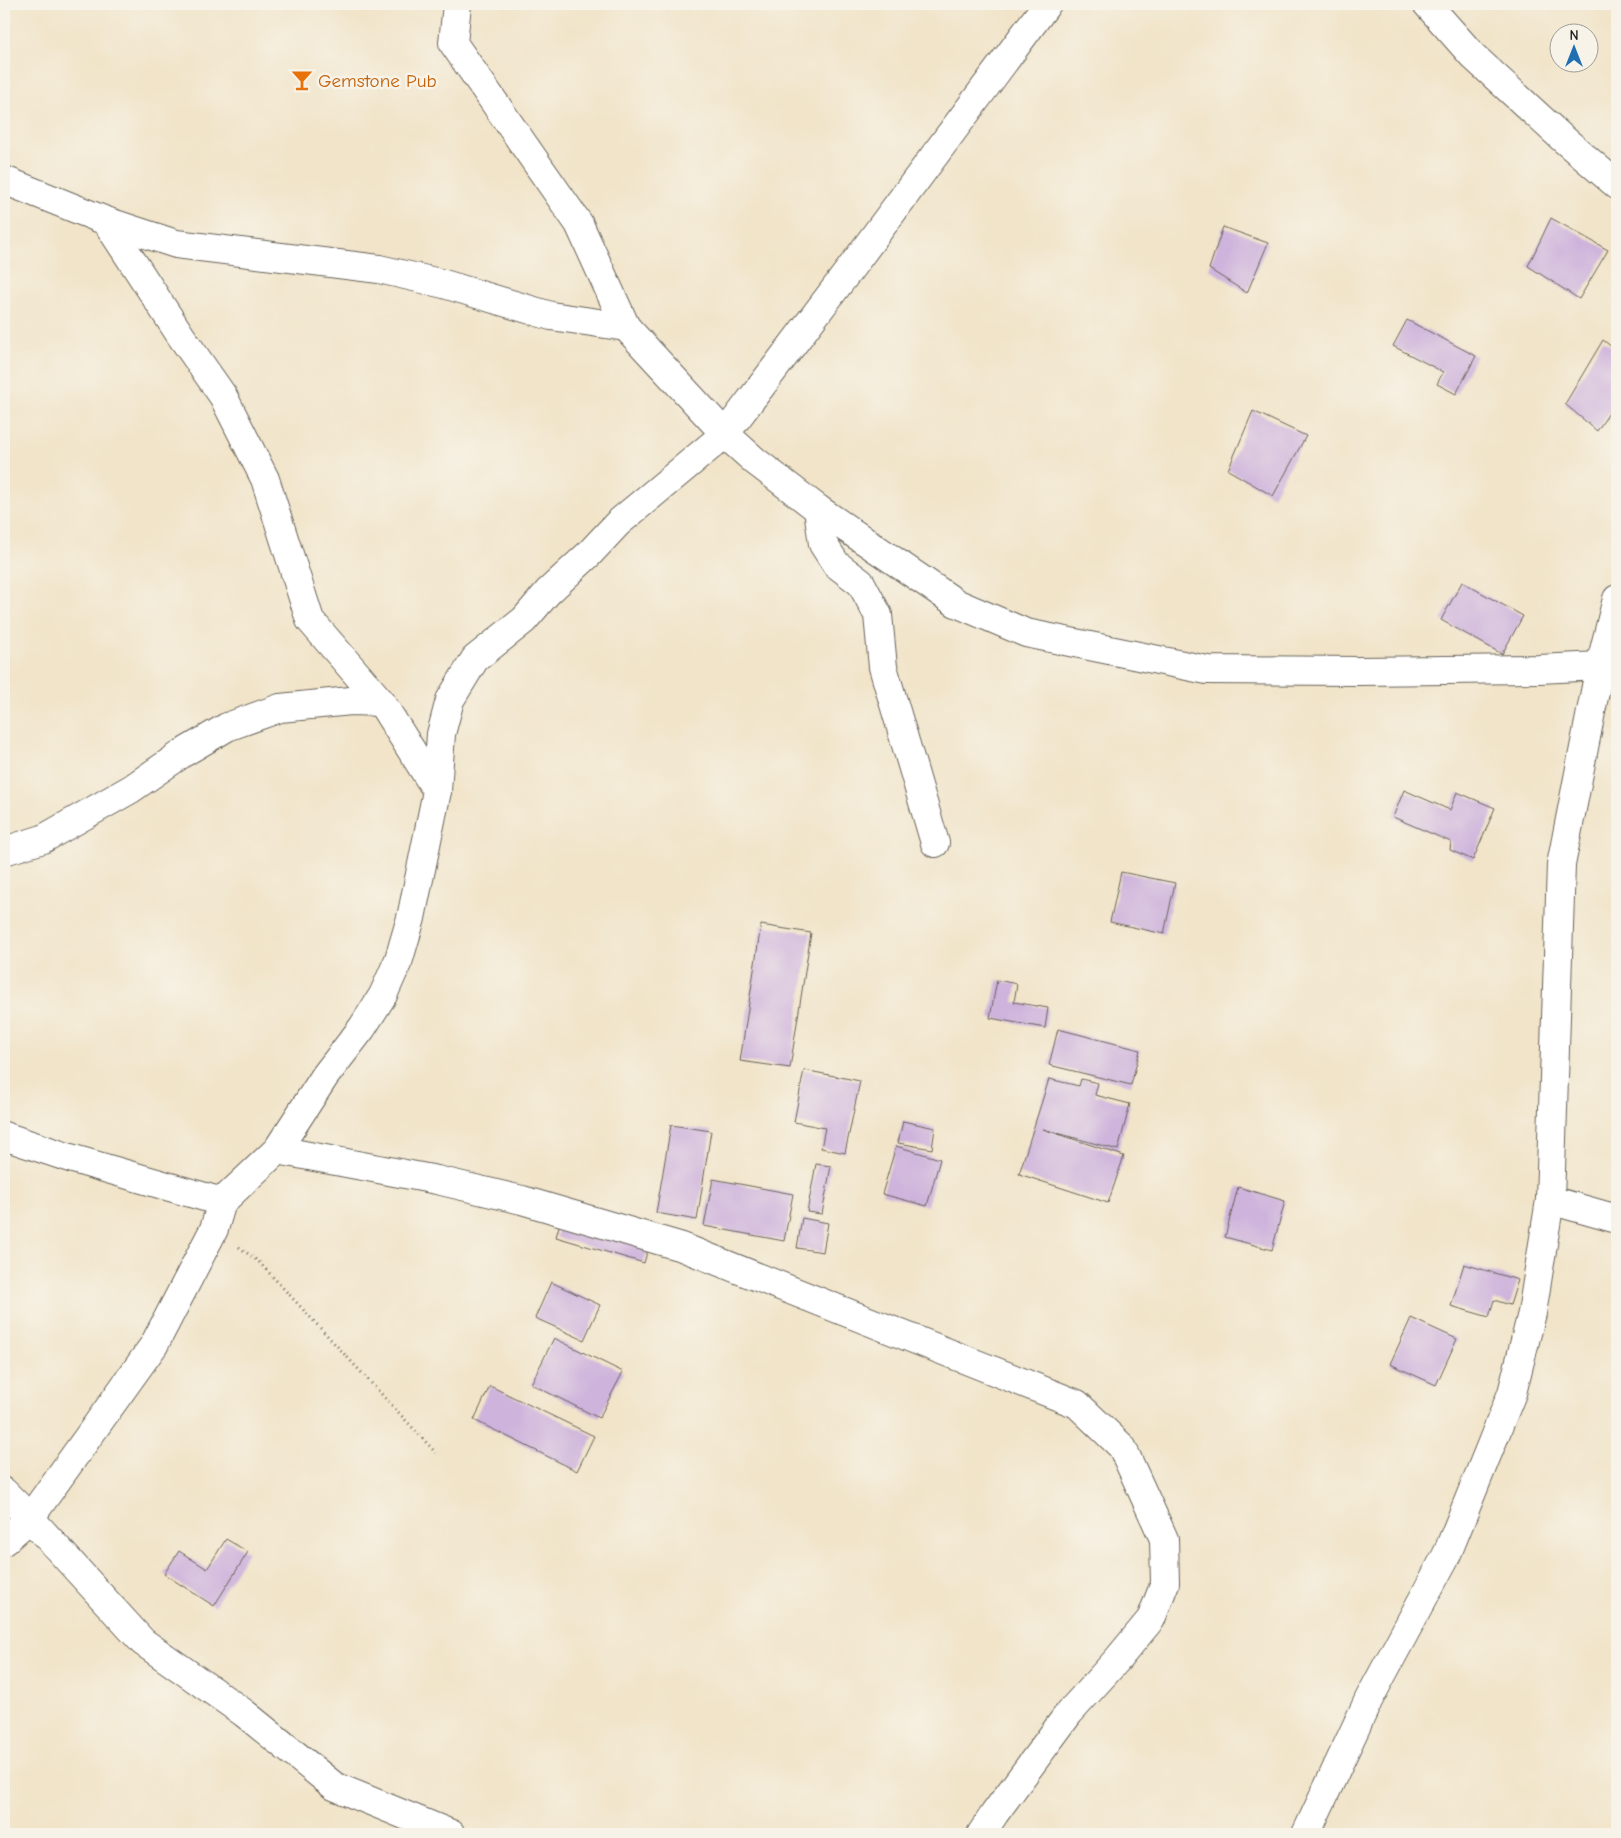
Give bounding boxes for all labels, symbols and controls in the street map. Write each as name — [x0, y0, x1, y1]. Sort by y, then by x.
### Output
north arrow — [1548, 22, 1598, 72]
text: N — [1569, 27, 1579, 44]
bar icon: Gemstone Pub — [289, 67, 315, 93]
place label: Gemstone Pub — [318, 70, 437, 92]

